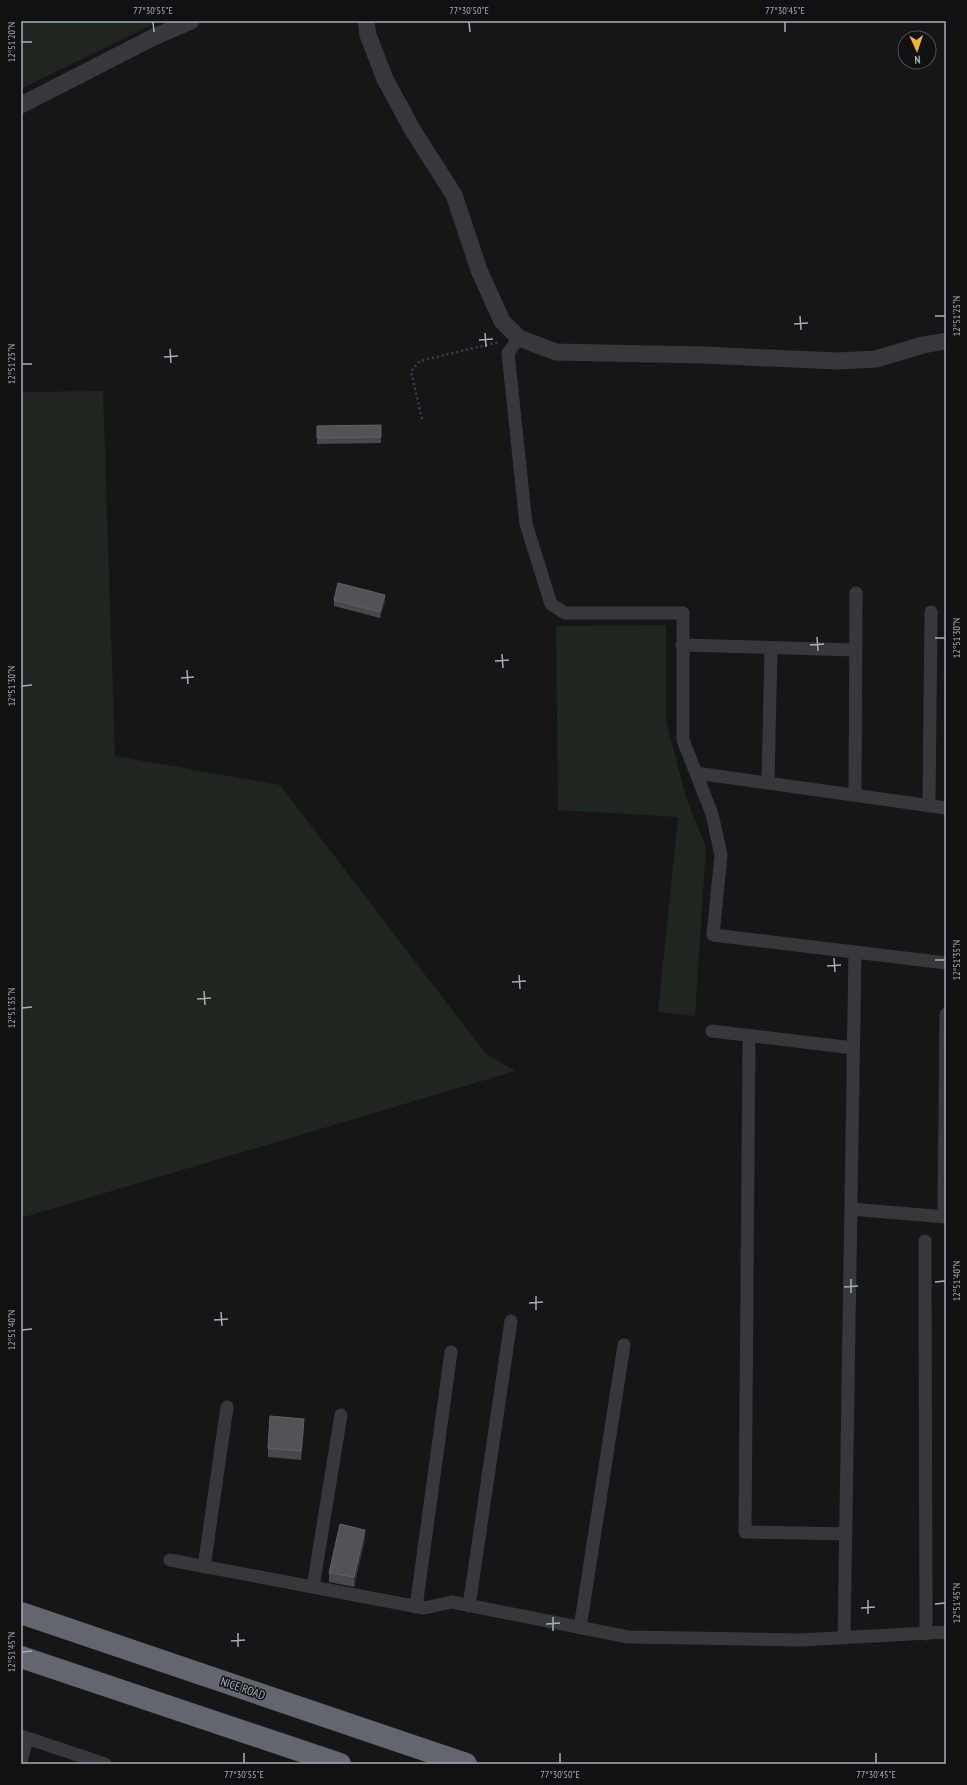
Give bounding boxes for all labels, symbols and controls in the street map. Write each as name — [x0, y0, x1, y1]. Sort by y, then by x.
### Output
text: 77°30'55"E — [133, 4, 173, 17]
text: 77°30'50"E — [449, 4, 489, 17]
text: 77°30'45"E — [765, 4, 805, 17]
text: 12°51'20"N — [5, 22, 18, 62]
north arrow — [897, 30, 937, 70]
text: N — [914, 53, 921, 67]
text: 12°51'25"N — [950, 296, 963, 336]
text: 12°51'25"N — [5, 344, 18, 384]
text: 12°51'30"N — [950, 618, 963, 658]
text: 12°51'30"N — [5, 666, 18, 706]
text: 12°51'35"N — [950, 940, 963, 980]
text: 12°51'35"N — [5, 988, 18, 1028]
text: 12°51'40"N — [950, 1261, 963, 1301]
text: 12°51'40"N — [5, 1310, 18, 1350]
text: 12°51'45"N — [950, 1583, 963, 1623]
text: 12°51'45"N — [5, 1632, 18, 1672]
street label: NICE ROAD — [219, 1673, 267, 1703]
text: 77°30'55"E — [224, 1768, 264, 1781]
text: 77°30'50"E — [540, 1768, 580, 1781]
text: 77°30'45"E — [856, 1768, 896, 1781]

